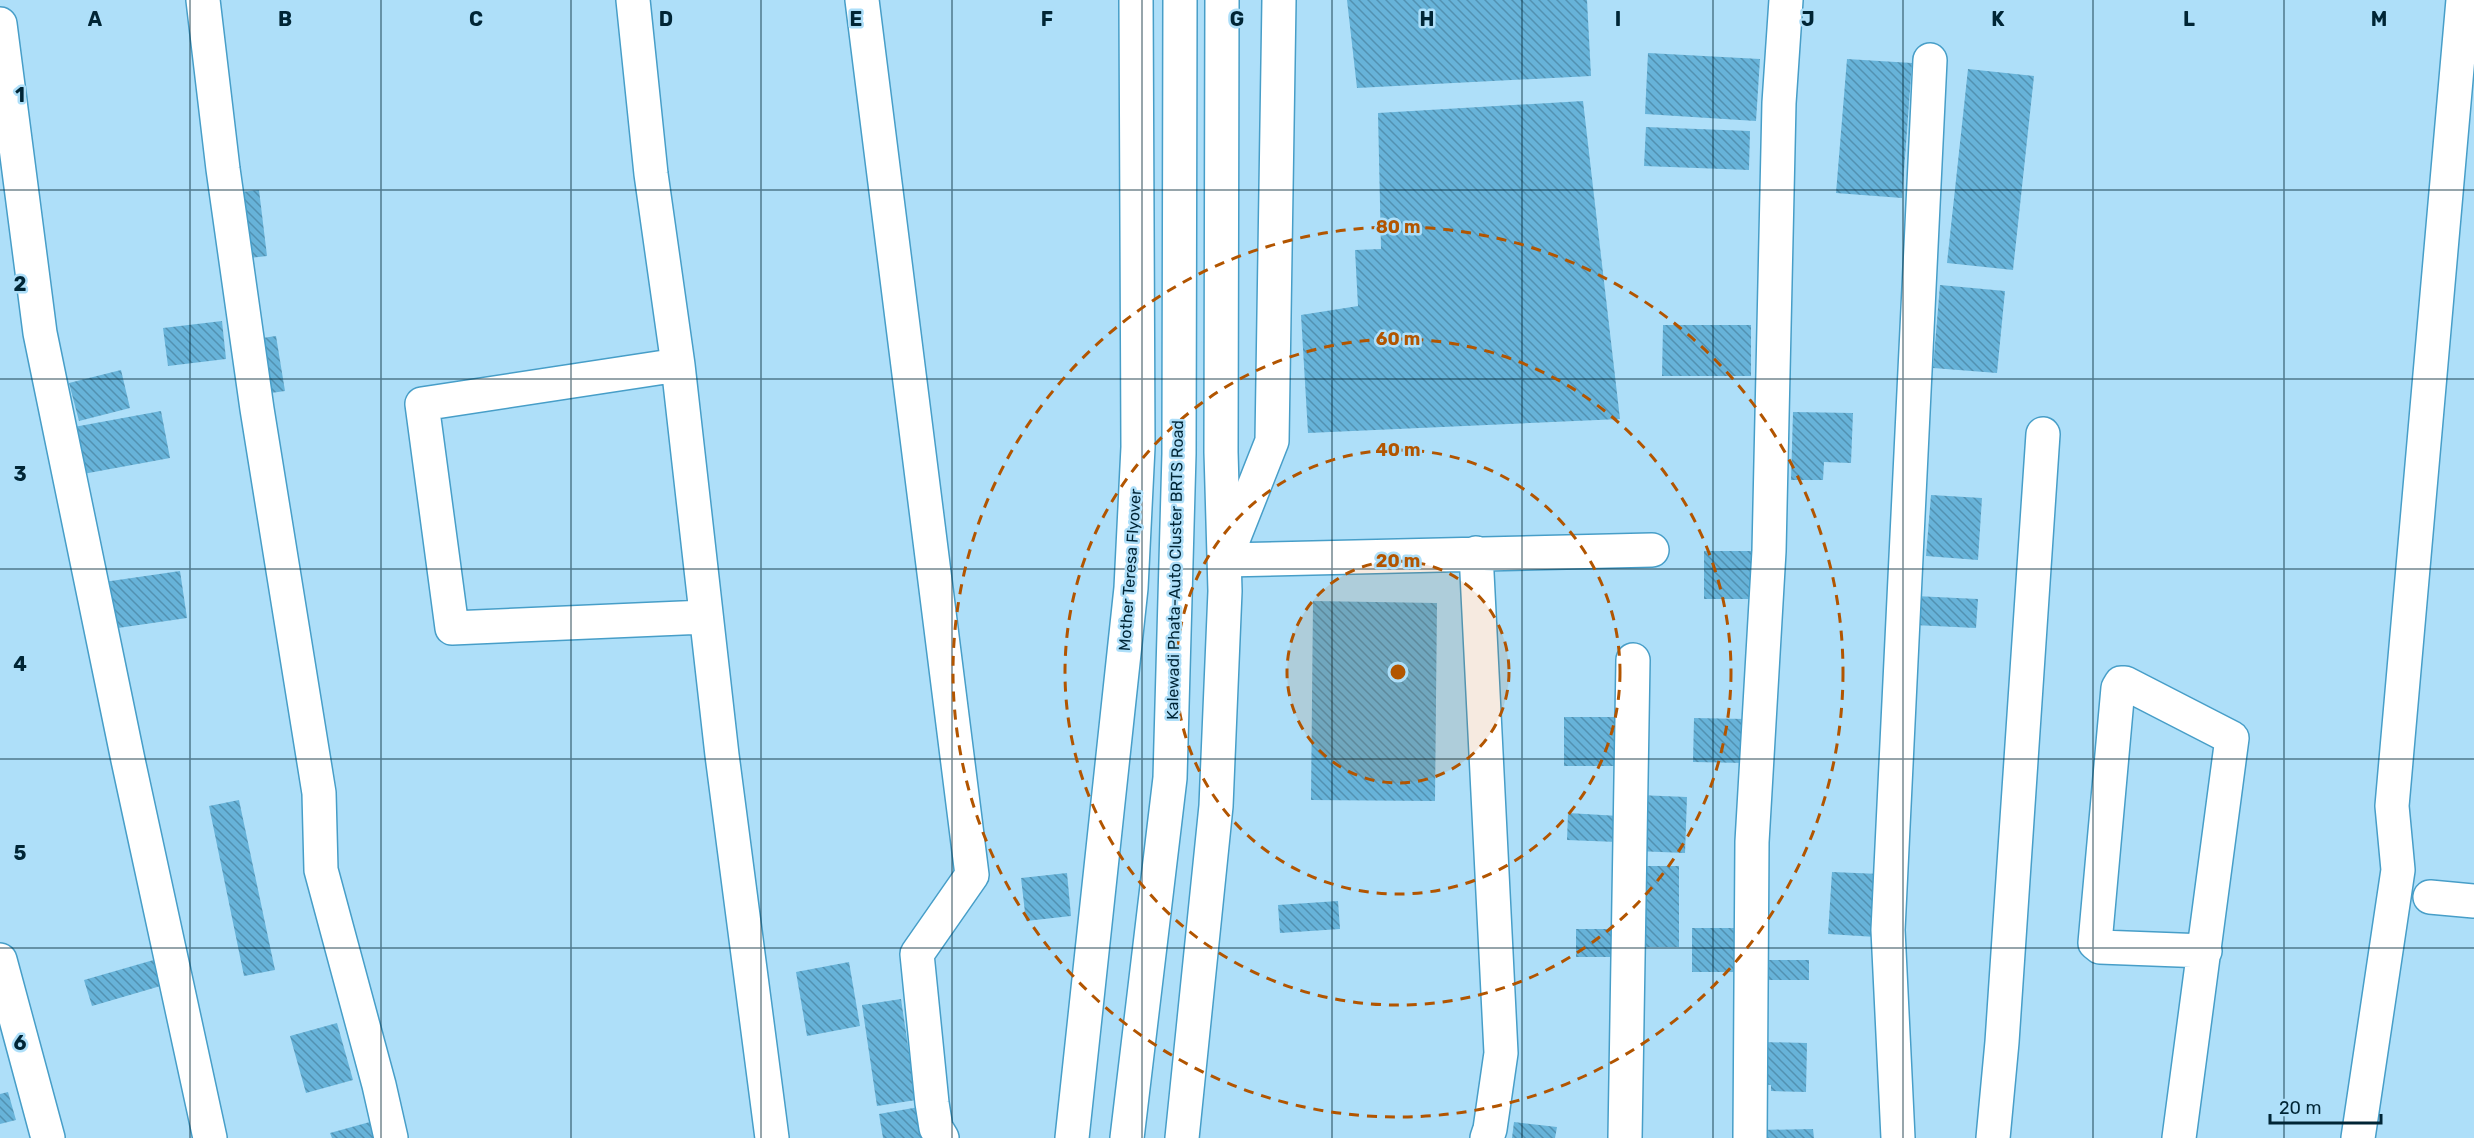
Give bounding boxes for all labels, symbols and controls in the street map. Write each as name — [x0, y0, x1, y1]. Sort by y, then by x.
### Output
text: A — [88, 7, 103, 31]
text: B — [278, 7, 292, 31]
text: C — [469, 7, 483, 31]
text: D — [659, 7, 673, 31]
text: E — [850, 7, 862, 31]
text: F — [1041, 7, 1053, 31]
text: G — [1230, 7, 1244, 31]
text: H — [1420, 7, 1434, 31]
text: I — [1615, 7, 1621, 31]
text: J — [1801, 7, 1815, 31]
text: K — [1991, 7, 2005, 31]
text: L — [2183, 7, 2195, 31]
text: M — [2371, 7, 2387, 31]
text: 1 — [15, 83, 25, 107]
text: 80 m — [1376, 216, 1420, 238]
text: 2 — [14, 272, 27, 296]
text: 60 m — [1376, 328, 1420, 350]
street label: Kalewadi Phata-Auto Cluster BRTS Road — [1163, 420, 1187, 720]
text: 40 m — [1376, 439, 1420, 461]
text: 3 — [13, 462, 27, 486]
street label: Mother Teresa Flyover — [1115, 488, 1145, 652]
text: 20 m — [1376, 550, 1420, 572]
text: 4 — [13, 652, 27, 676]
centre of rings — [1388, 662, 1408, 682]
text: 5 — [14, 841, 27, 865]
text: 6 — [13, 1031, 27, 1055]
scale bar — [2270, 1087, 2381, 1125]
text: 20 m — [2279, 1097, 2321, 1119]

